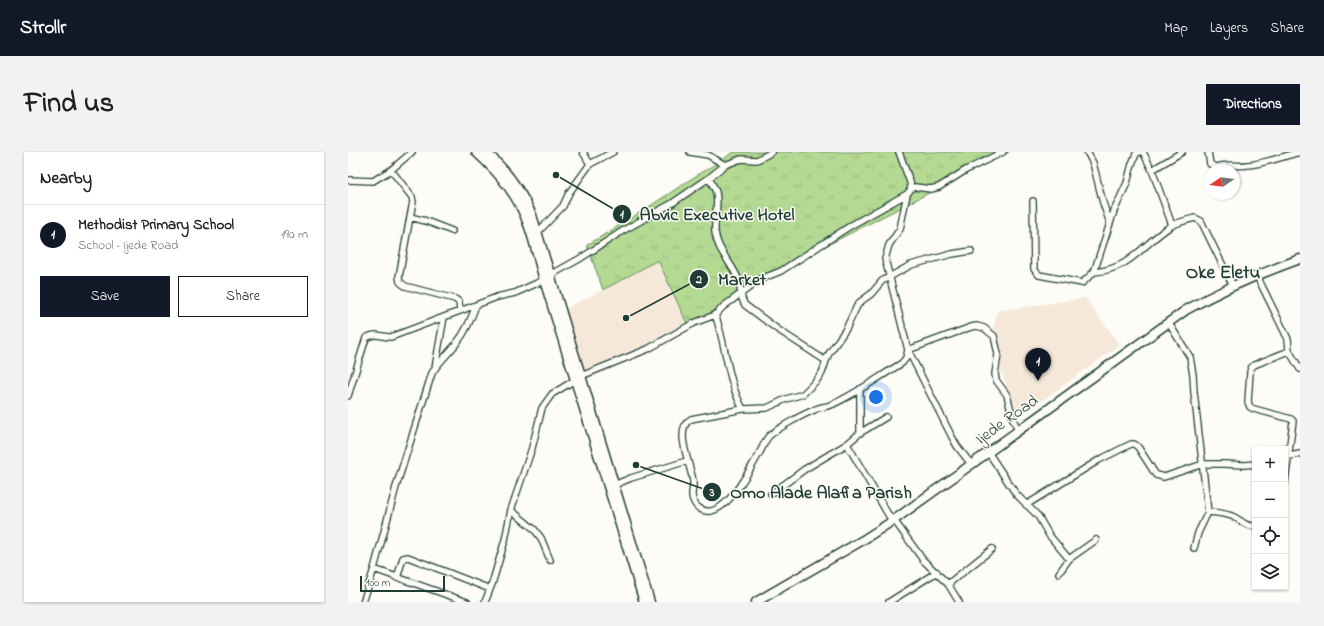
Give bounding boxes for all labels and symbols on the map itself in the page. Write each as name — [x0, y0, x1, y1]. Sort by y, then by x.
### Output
north arrow — [1204, 164, 1240, 200]
callout: Abvic Executive Hotel — [612, 199, 802, 229]
text: Abvic Executive Hotel — [640, 203, 794, 229]
text: 1 — [620, 206, 624, 224]
district label: Oke Eletu — [1186, 260, 1260, 287]
callout: Market — [689, 264, 774, 294]
text: Market — [718, 268, 767, 294]
text: 2 — [695, 271, 702, 289]
pin: 1 — [1025, 348, 1051, 381]
your location — [866, 387, 886, 407]
street label: Ijede Road — [970, 388, 1044, 451]
callout: Omo Alade Alafia Parish — [702, 477, 920, 507]
text: Omo Alade Alafia Parish — [730, 481, 912, 507]
text: 3 — [709, 484, 715, 502]
scale bar — [360, 574, 445, 593]

